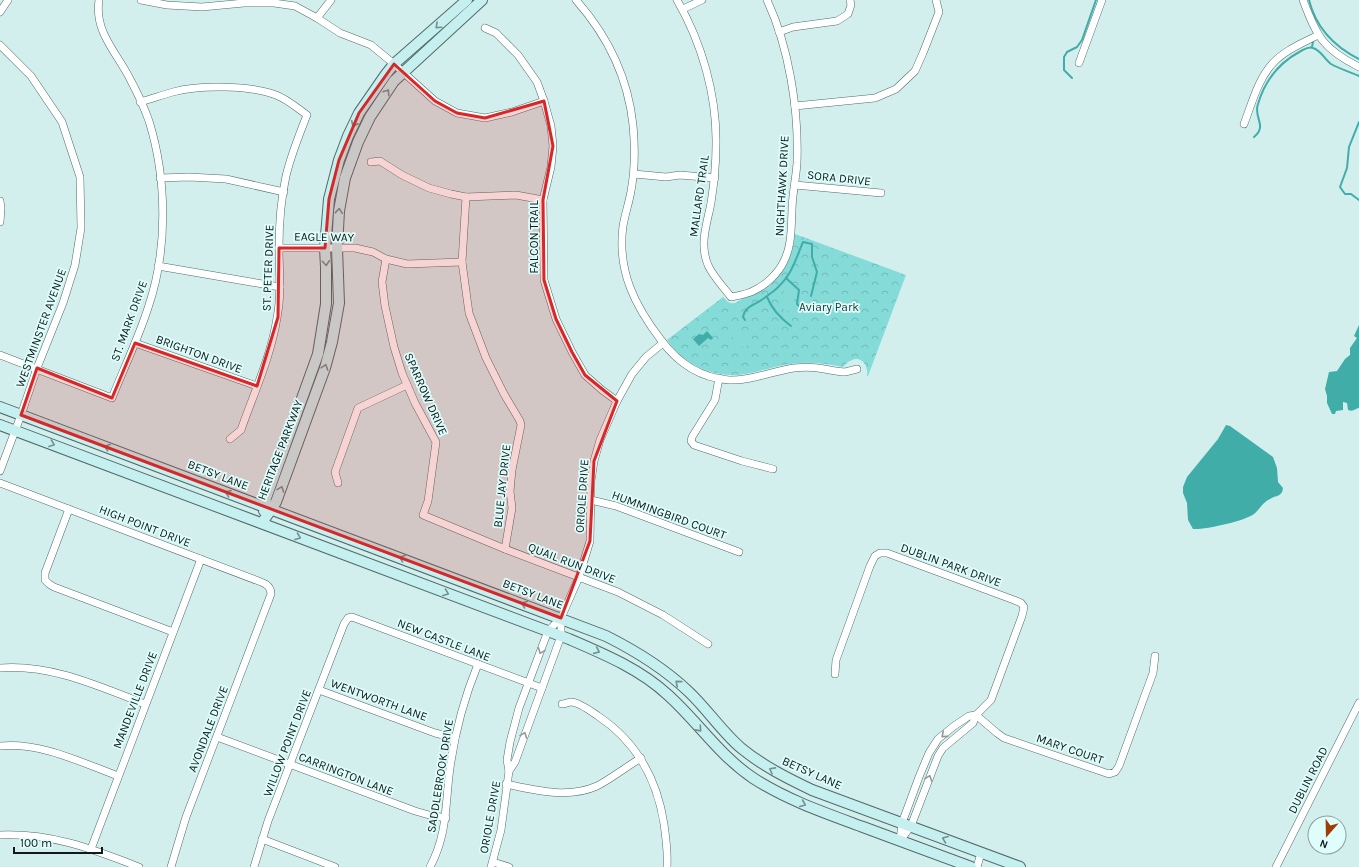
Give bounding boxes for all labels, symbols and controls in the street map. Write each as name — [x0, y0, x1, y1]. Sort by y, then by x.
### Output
one-way arrow — [435, 21, 442, 28]
one-way arrow — [382, 89, 389, 96]
one-way arrow — [351, 120, 359, 127]
street label: NIGHTHAWK DRIVE — [772, 135, 792, 237]
street label: MALLARD TRAIL — [686, 154, 712, 238]
street label: SORA DRIVE — [806, 168, 872, 188]
street label: FALCON TRAIL — [527, 200, 541, 274]
one-way arrow — [334, 208, 343, 214]
street label: ST. PETER DRIVE — [259, 224, 277, 312]
street label: EAGLE WAY — [294, 229, 355, 245]
one-way arrow — [321, 260, 330, 266]
street label: WESTMINSTER AVENUE — [13, 267, 69, 389]
street label: ST. MARK DRIVE — [108, 279, 150, 363]
park label: Aviary Park — [799, 300, 859, 314]
street label: BRIGHTON DRIVE — [154, 332, 244, 376]
street label: SPARROW DRIVE — [402, 351, 450, 437]
one-way arrow — [320, 364, 329, 371]
street label: HERITAGE PARKWAY — [254, 397, 306, 502]
one-way arrow — [48, 439, 55, 448]
one-way arrow — [103, 443, 110, 452]
street label: BLUE JAY DRIVE — [491, 444, 513, 528]
street label: BETSY LANE — [186, 457, 250, 493]
street label: ORIOLE DRIVE — [572, 459, 592, 533]
one-way arrow — [276, 486, 285, 493]
street label: HUMMINGBIRD COURT — [610, 488, 728, 542]
one-way arrow — [225, 489, 232, 497]
street label: HIGH POINT DRIVE — [97, 502, 193, 550]
one-way arrow — [295, 532, 302, 540]
street label: QUAIL RUN DRIVE — [526, 540, 618, 586]
street label: DUBLIN PARK DRIVE — [899, 540, 1003, 590]
one-way arrow — [399, 555, 406, 563]
street label: BETSY LANE — [501, 576, 565, 612]
one-way arrow — [443, 588, 450, 596]
one-way arrow — [521, 601, 528, 609]
street label: NEW CASTLE LANE — [395, 616, 493, 664]
one-way arrow — [592, 646, 600, 654]
one-way arrow — [537, 647, 545, 654]
street label: MANDEVILLE DRIVE — [110, 649, 160, 751]
street label: WENTWORTH LANE — [329, 676, 429, 724]
one-way arrow — [675, 680, 682, 687]
street label: AVONDALE DRIVE — [185, 684, 231, 774]
street label: WILLOW POINT DRIVE — [260, 687, 314, 799]
street label: SADDLEBROOK DRIVE — [424, 718, 456, 834]
one-way arrow — [694, 724, 701, 731]
one-way arrow — [941, 730, 948, 737]
street label: MARY COURT — [1035, 731, 1105, 767]
one-way arrow — [519, 732, 528, 739]
street label: DUBLIN ROAD — [1285, 744, 1331, 816]
street label: CARRINGTON LANE — [297, 749, 395, 799]
street label: BETSY LANE — [780, 754, 844, 792]
one-way arrow — [769, 767, 777, 774]
one-way arrow — [924, 775, 932, 782]
street label: ORIOLE DRIVE — [477, 780, 503, 854]
one-way arrow — [799, 800, 806, 808]
north arrow — [1307, 815, 1347, 855]
scale bar — [14, 829, 102, 855]
text: 100 m — [20, 836, 52, 850]
one-way arrow — [941, 836, 948, 844]
text: N — [1318, 836, 1330, 851]

